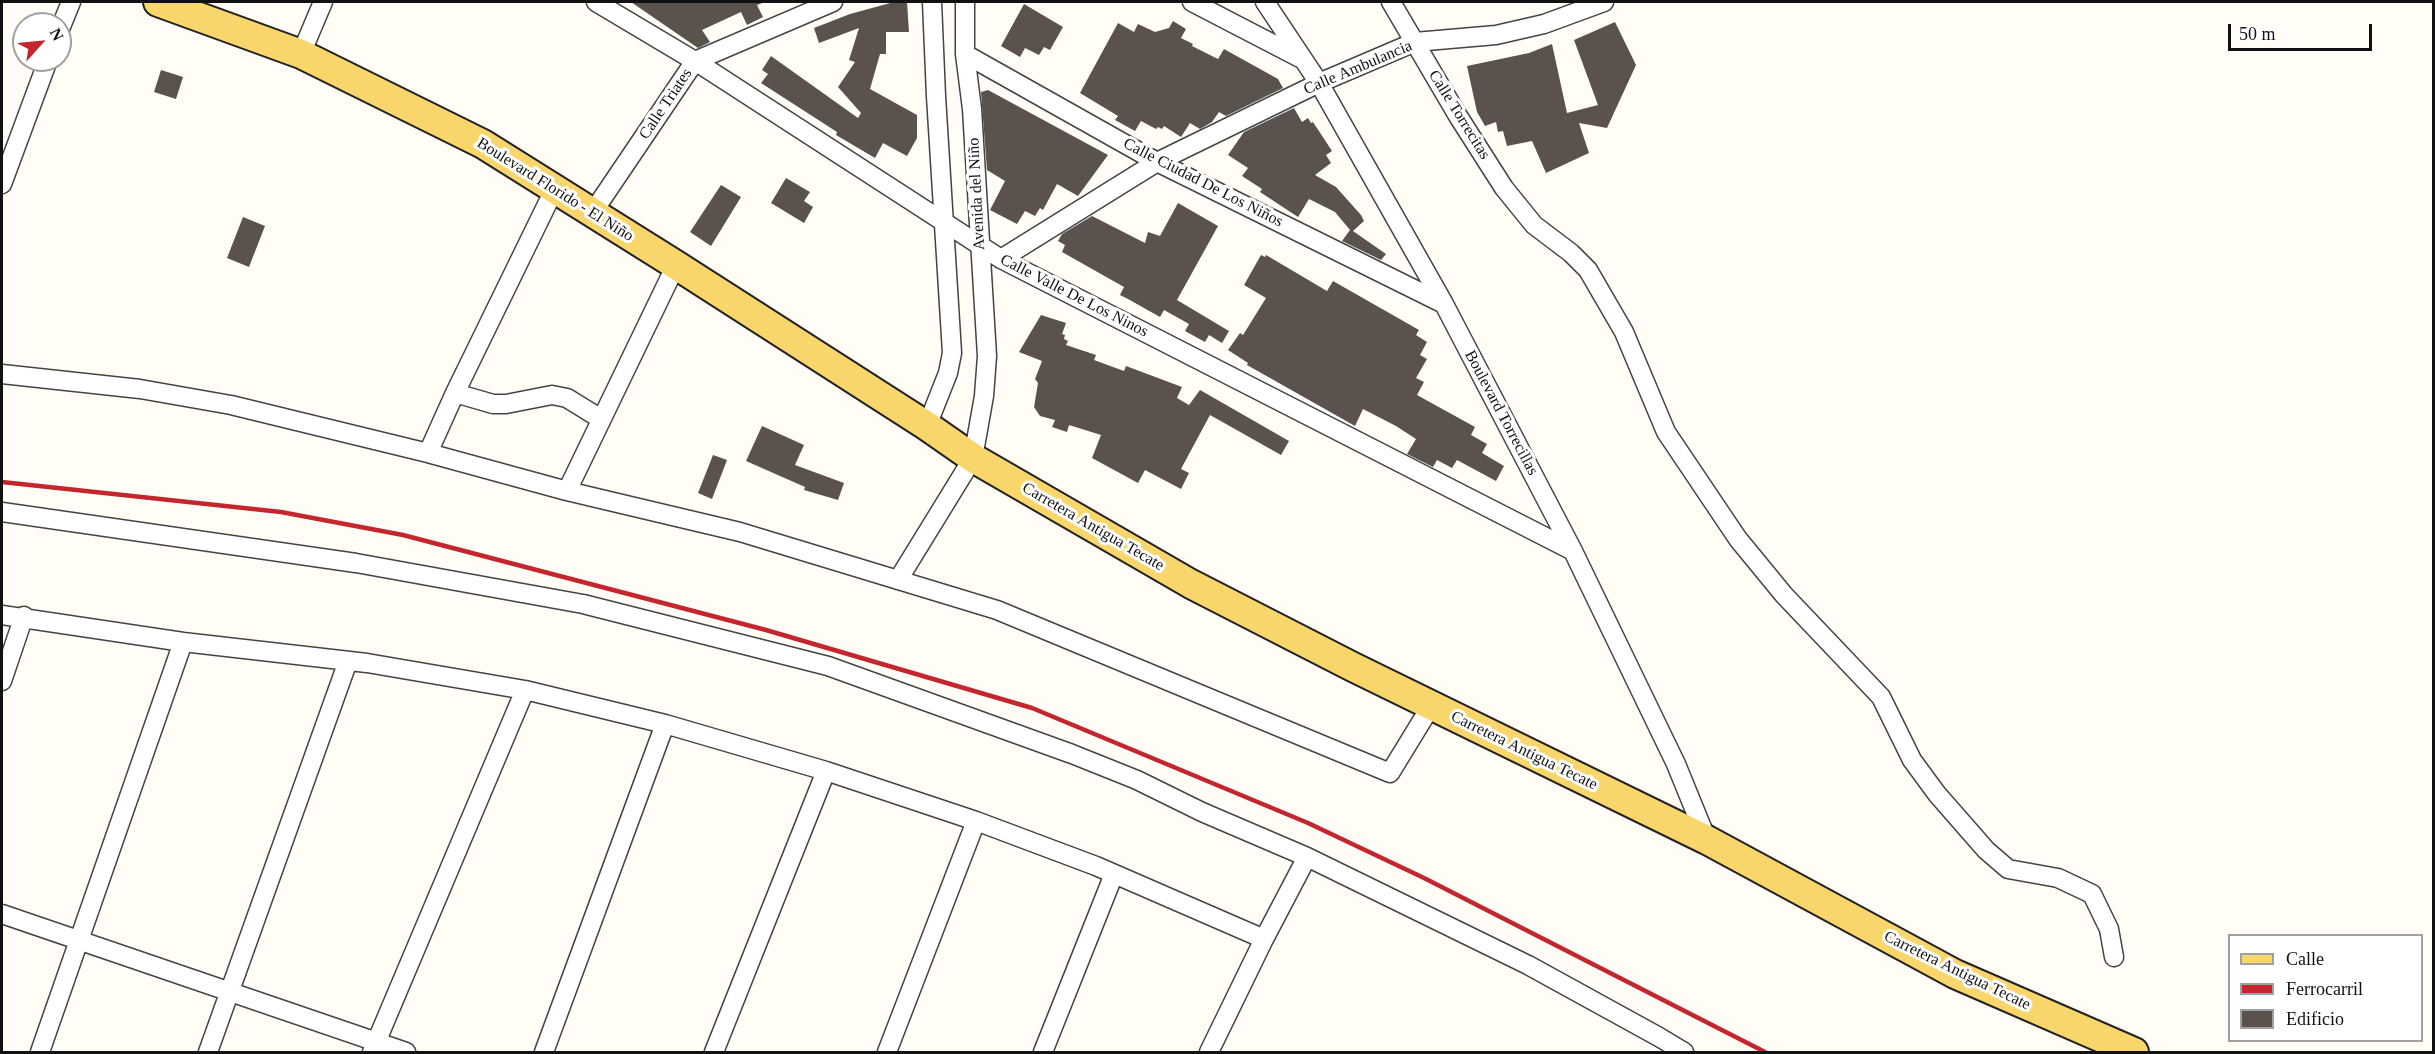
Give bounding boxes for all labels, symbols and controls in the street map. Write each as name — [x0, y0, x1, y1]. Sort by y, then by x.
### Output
north arrow — [12, 12, 72, 72]
scale bar — [2231, 12, 2375, 50]
text: 50 m — [2239, 24, 2276, 44]
text: N — [47, 25, 67, 44]
street label: Calle Ambulancia — [1301, 37, 1415, 99]
street label: Calle Triates — [635, 65, 697, 143]
street label: Calle Torrecitas — [1424, 67, 1494, 163]
street label: Boulevard Florido - El Niño — [473, 134, 637, 246]
street label: Calle Ciudad De Los Niños — [1120, 134, 1286, 232]
street label: Avenida del Niño — [964, 137, 990, 251]
street label: Calle Valle De Los Ninos — [997, 250, 1151, 342]
street label: Boulevard Torrecillas — [1460, 347, 1542, 479]
street label: Carretera Antigua Tecate — [1019, 479, 1167, 575]
street label: Carretera Antigua Tecate — [1448, 707, 1600, 795]
street label: Carretera Antigua Tecate — [1881, 927, 2033, 1015]
legend — [2228, 934, 2423, 1042]
text: Calle — [2286, 949, 2324, 969]
text: Ferrocarril — [2286, 979, 2363, 999]
text: Edificio — [2286, 1009, 2344, 1029]

